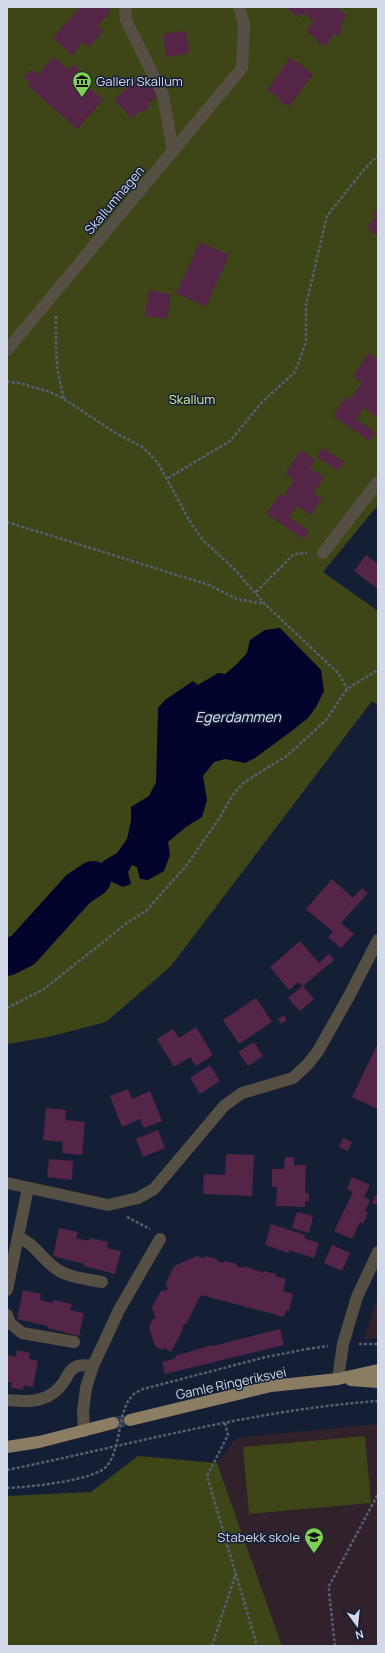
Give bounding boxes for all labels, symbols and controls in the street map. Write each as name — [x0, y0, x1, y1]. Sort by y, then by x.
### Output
museum icon: Galleri Skallum — [71, 70, 93, 98]
place label: Galleri Skallum — [96, 72, 183, 90]
street label: Skallumhagen — [80, 162, 148, 238]
park label: Skallum — [169, 390, 215, 408]
water label: Egerdammen — [195, 707, 281, 726]
street label: Gamle Ringeriksvei — [174, 1363, 288, 1403]
school or university icon: Stabekk skole — [303, 1526, 325, 1554]
place label: Stabekk skole — [217, 1528, 300, 1546]
north arrow — [337, 1605, 377, 1645]
text: N — [354, 1627, 365, 1643]

